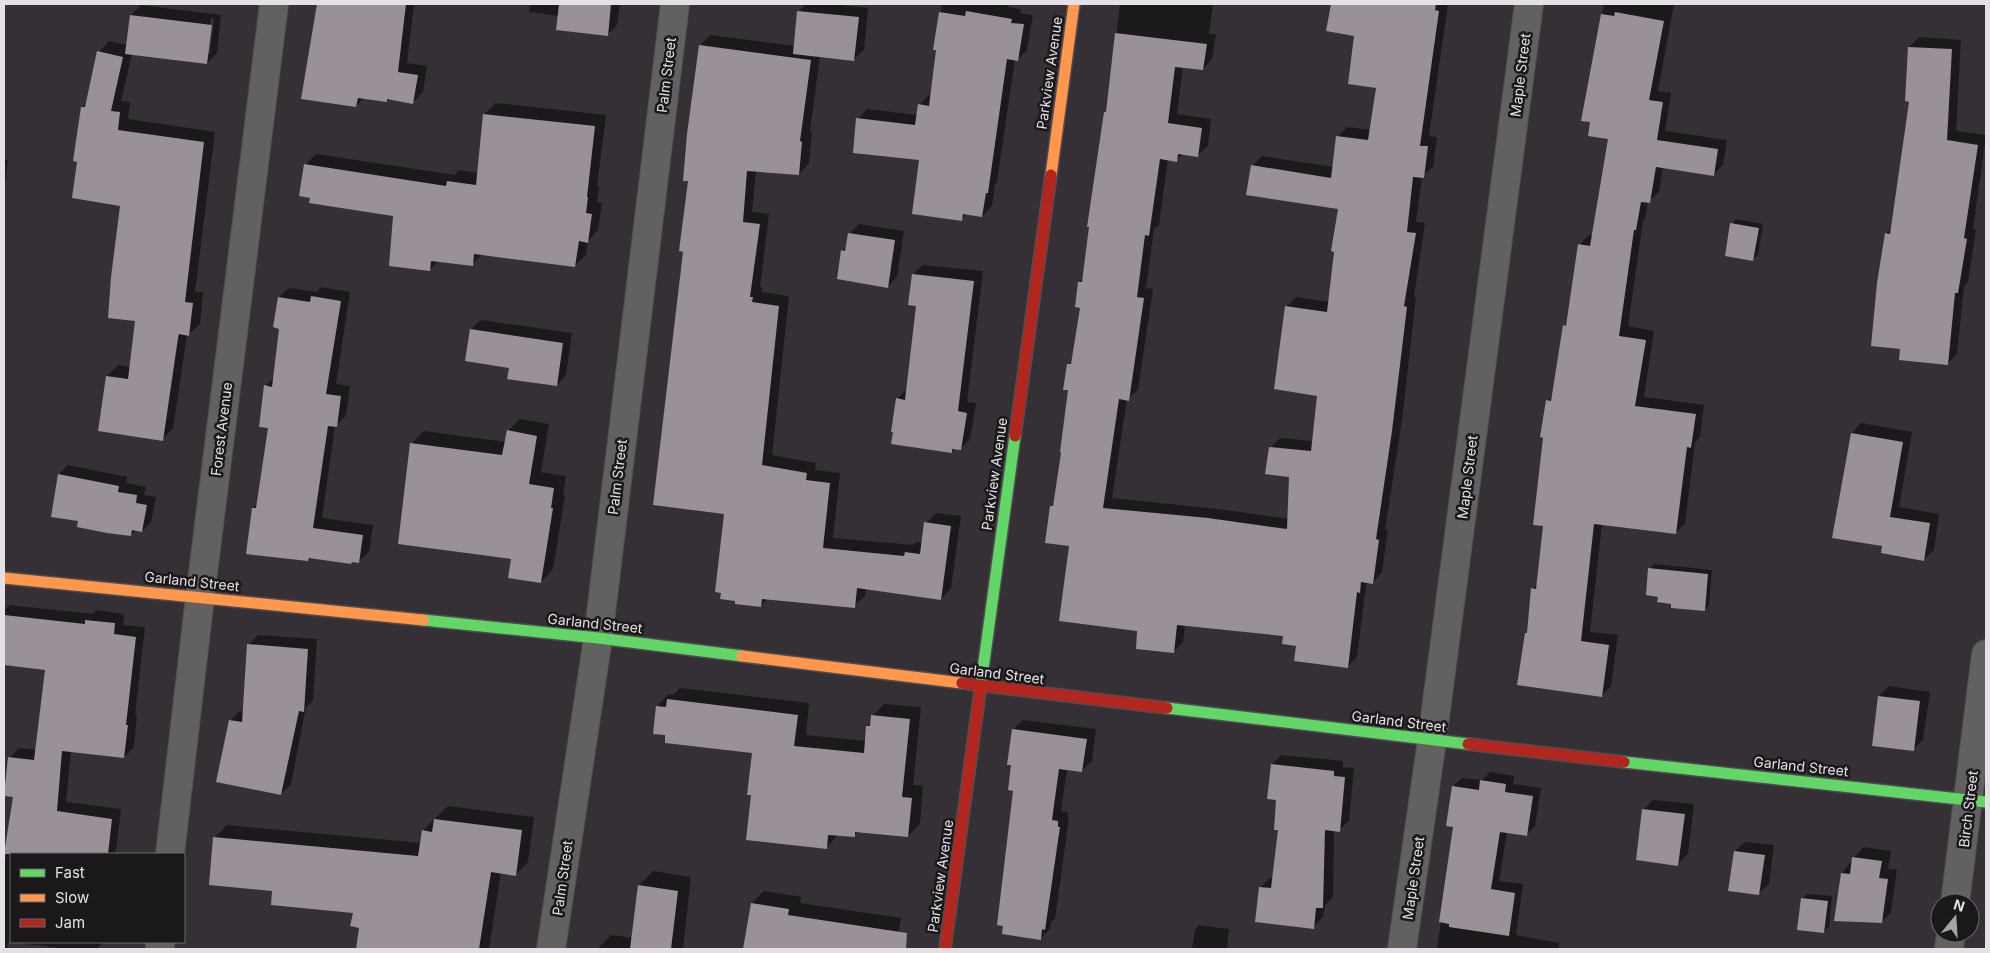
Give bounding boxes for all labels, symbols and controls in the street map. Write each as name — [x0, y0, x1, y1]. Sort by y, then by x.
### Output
street label: Parkview Avenue — [1033, 16, 1065, 130]
street label: Maple Street — [1506, 32, 1534, 118]
street label: Palm Street — [653, 36, 679, 114]
street label: Forest Avenue — [207, 381, 235, 477]
street label: Parkview Avenue — [978, 417, 1010, 531]
street label: Maple Street — [1453, 434, 1481, 520]
street label: Palm Street — [604, 438, 630, 516]
street label: Garland Street — [144, 568, 241, 594]
street label: Garland Street — [547, 610, 644, 636]
street label: Garland Street — [949, 659, 1046, 687]
street label: Garland Street — [1351, 707, 1448, 735]
street label: Garland Street — [1753, 753, 1850, 779]
street label: Birch Street — [1955, 769, 1981, 848]
street label: Parkview Avenue — [924, 819, 956, 933]
street label: Maple Street — [1399, 835, 1427, 921]
street label: Palm Street — [548, 839, 576, 917]
legend — [10, 853, 185, 943]
text: Fast — [55, 863, 85, 882]
text: Slow — [55, 888, 89, 907]
north arrow — [1930, 893, 1980, 943]
text: N — [1951, 895, 1967, 915]
text: Jam — [55, 913, 85, 932]

